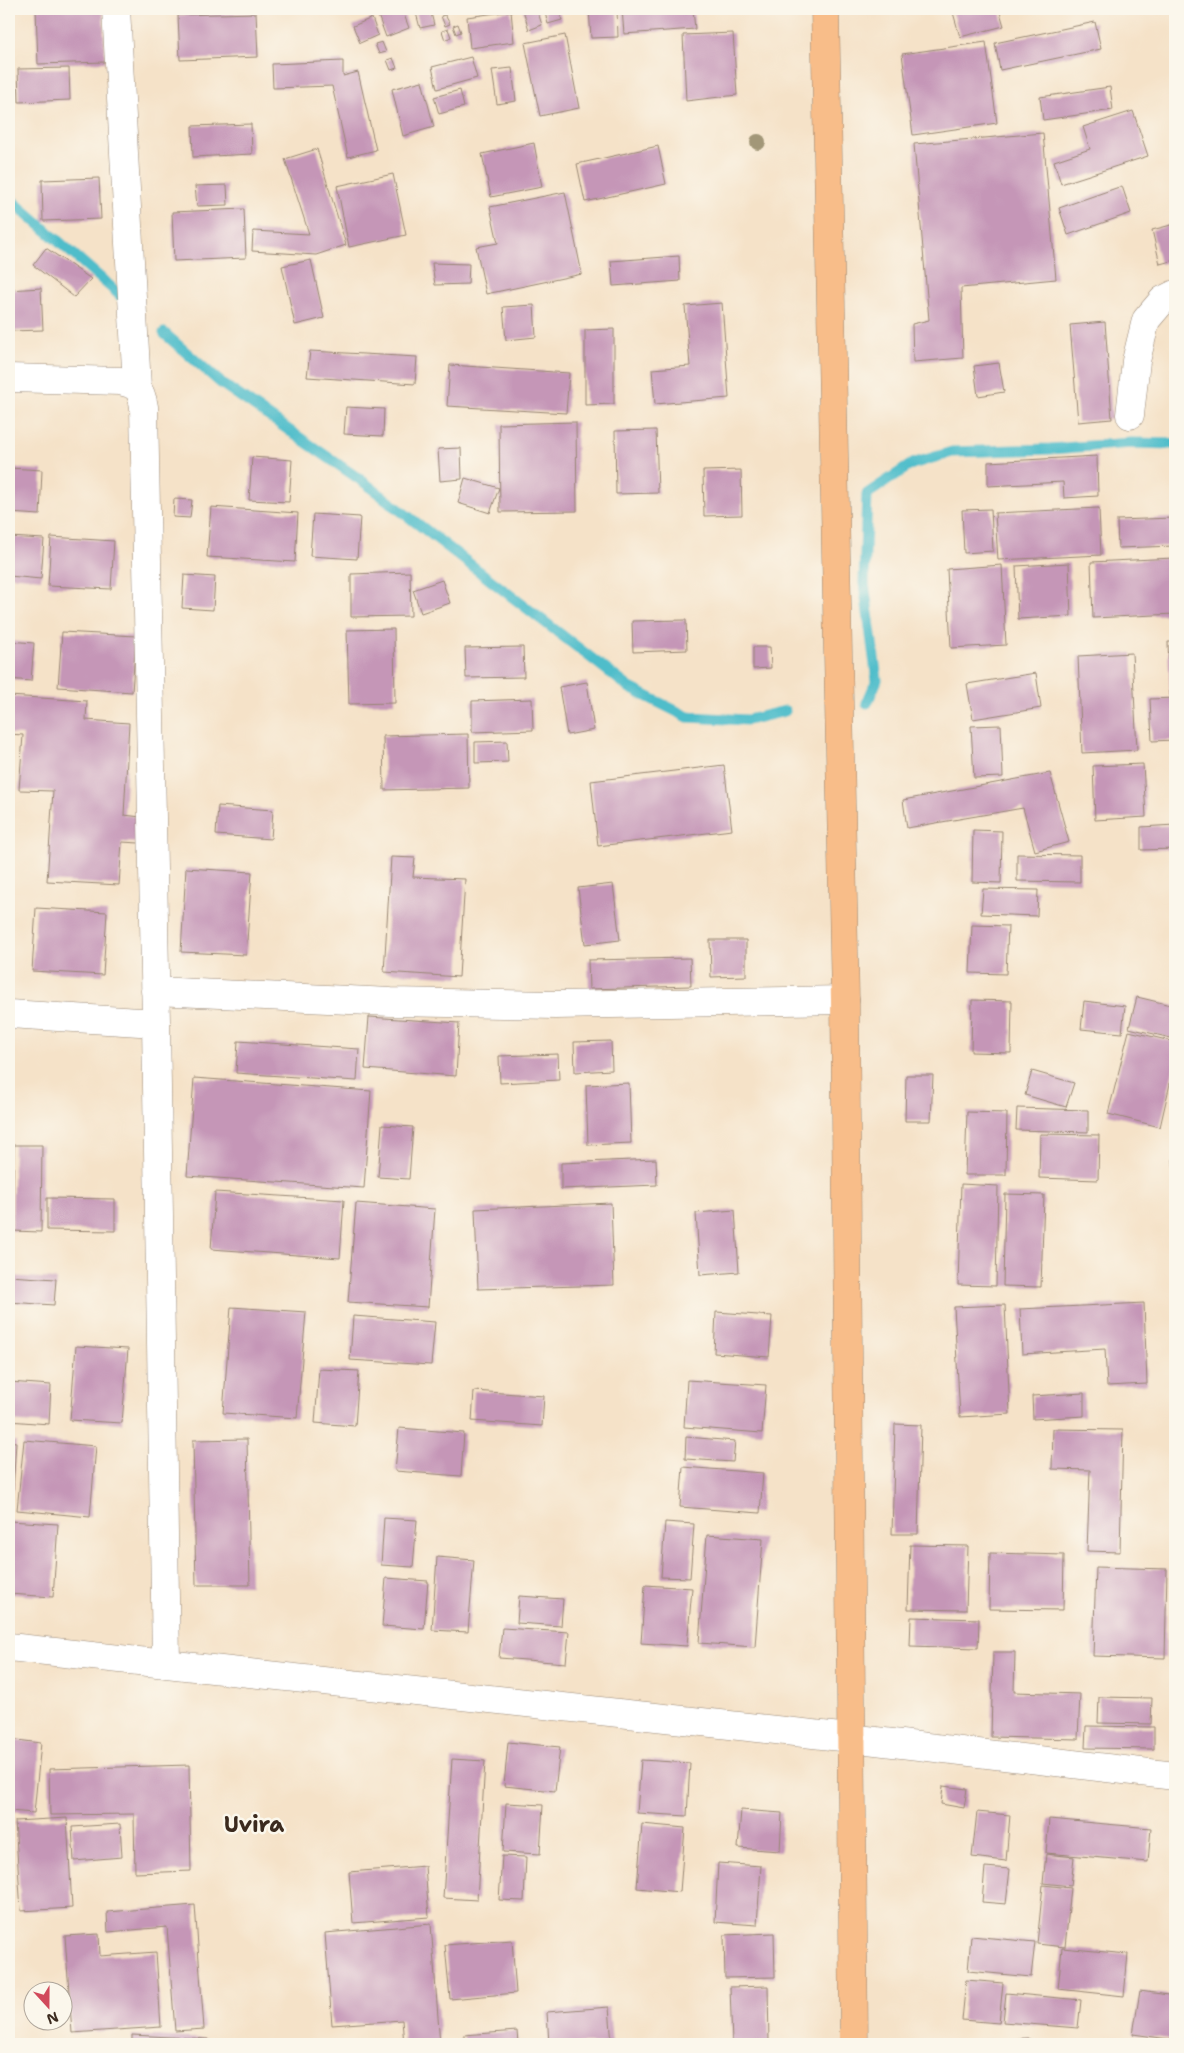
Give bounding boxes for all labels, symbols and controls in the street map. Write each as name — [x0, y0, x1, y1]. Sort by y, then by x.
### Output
district label: Uvira — [224, 1810, 284, 1839]
north arrow — [22, 1980, 72, 2030]
text: N — [44, 2008, 61, 2029]

